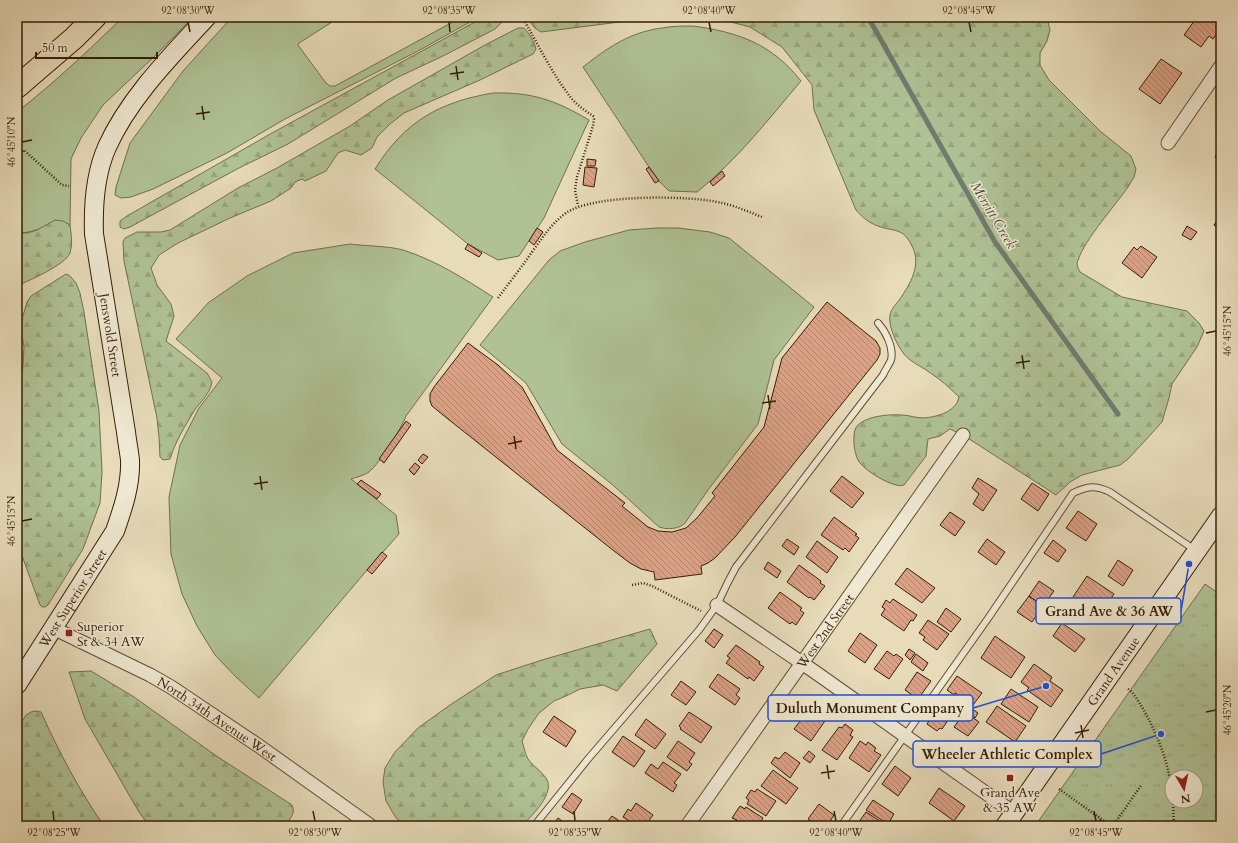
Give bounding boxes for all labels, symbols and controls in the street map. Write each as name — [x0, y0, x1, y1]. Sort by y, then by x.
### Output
text: 92°08'30"W — [161, 4, 216, 18]
text: 92°08'35"W — [422, 4, 477, 18]
text: 92°08'40"W — [682, 4, 737, 18]
text: 92°08'45"W — [942, 4, 997, 18]
scale bar — [36, 34, 157, 60]
text: 50 m — [42, 40, 69, 56]
text: 46°45'10"N — [5, 116, 19, 167]
water label: Merritt Creek — [966, 178, 1021, 253]
street label: Jenswold Street — [94, 290, 126, 378]
text: 46°45'15"N — [1221, 305, 1235, 356]
text: 46°45'15"N — [5, 495, 19, 546]
street label: West Superior Street — [34, 546, 111, 652]
street label: West 2nd Street — [792, 590, 858, 673]
callout: Grand Ave & 36 AW — [1036, 598, 1181, 624]
text: Grand Ave & 36 AW — [1045, 602, 1174, 621]
place label: Superior St & 34 AW — [77, 618, 145, 651]
marker: Superior St & 34 AW — [64, 628, 74, 638]
street label: Grand Avenue — [1083, 633, 1144, 710]
street label: North 34th Avenue West — [154, 673, 280, 766]
text: 46°45'20"N — [1221, 684, 1235, 735]
callout: Duluth Monument Company — [768, 695, 973, 721]
text: Duluth Monument Company — [776, 699, 964, 718]
callout: Wheeler Athletic Complex — [913, 741, 1101, 767]
text: Wheeler Athletic Complex — [920, 745, 1093, 764]
north arrow — [1164, 769, 1204, 809]
marker: Grand Ave & 35 AW — [1005, 773, 1015, 783]
place label: Grand Ave & 35 AW — [980, 784, 1040, 817]
text: N — [1179, 790, 1191, 807]
text: 92°08'25"W — [27, 826, 82, 840]
text: 92°08'30"W — [288, 826, 343, 840]
text: 92°08'35"W — [548, 826, 603, 840]
text: 92°08'40"W — [809, 826, 864, 840]
text: 92°08'45"W — [1069, 826, 1124, 840]

